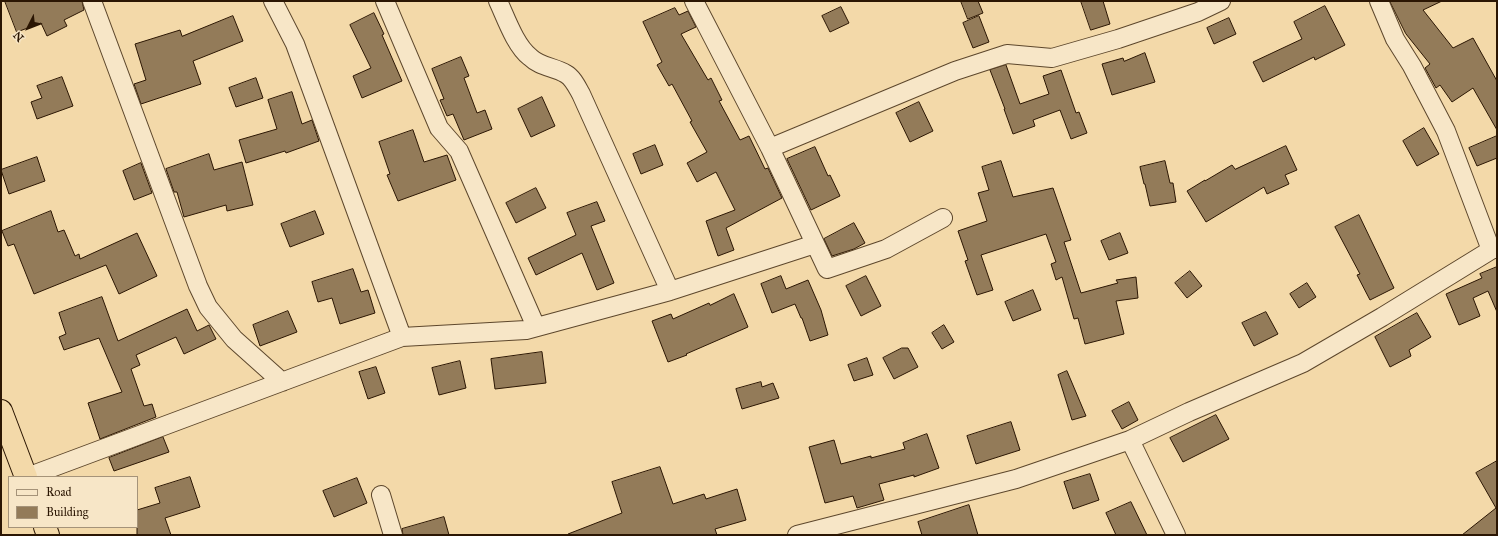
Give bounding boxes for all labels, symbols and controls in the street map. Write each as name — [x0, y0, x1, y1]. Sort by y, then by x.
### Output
north arrow — [8, 8, 48, 48]
text: N — [11, 29, 27, 44]
legend — [8, 476, 138, 528]
text: Road — [46, 485, 72, 499]
text: Building — [46, 505, 88, 519]

